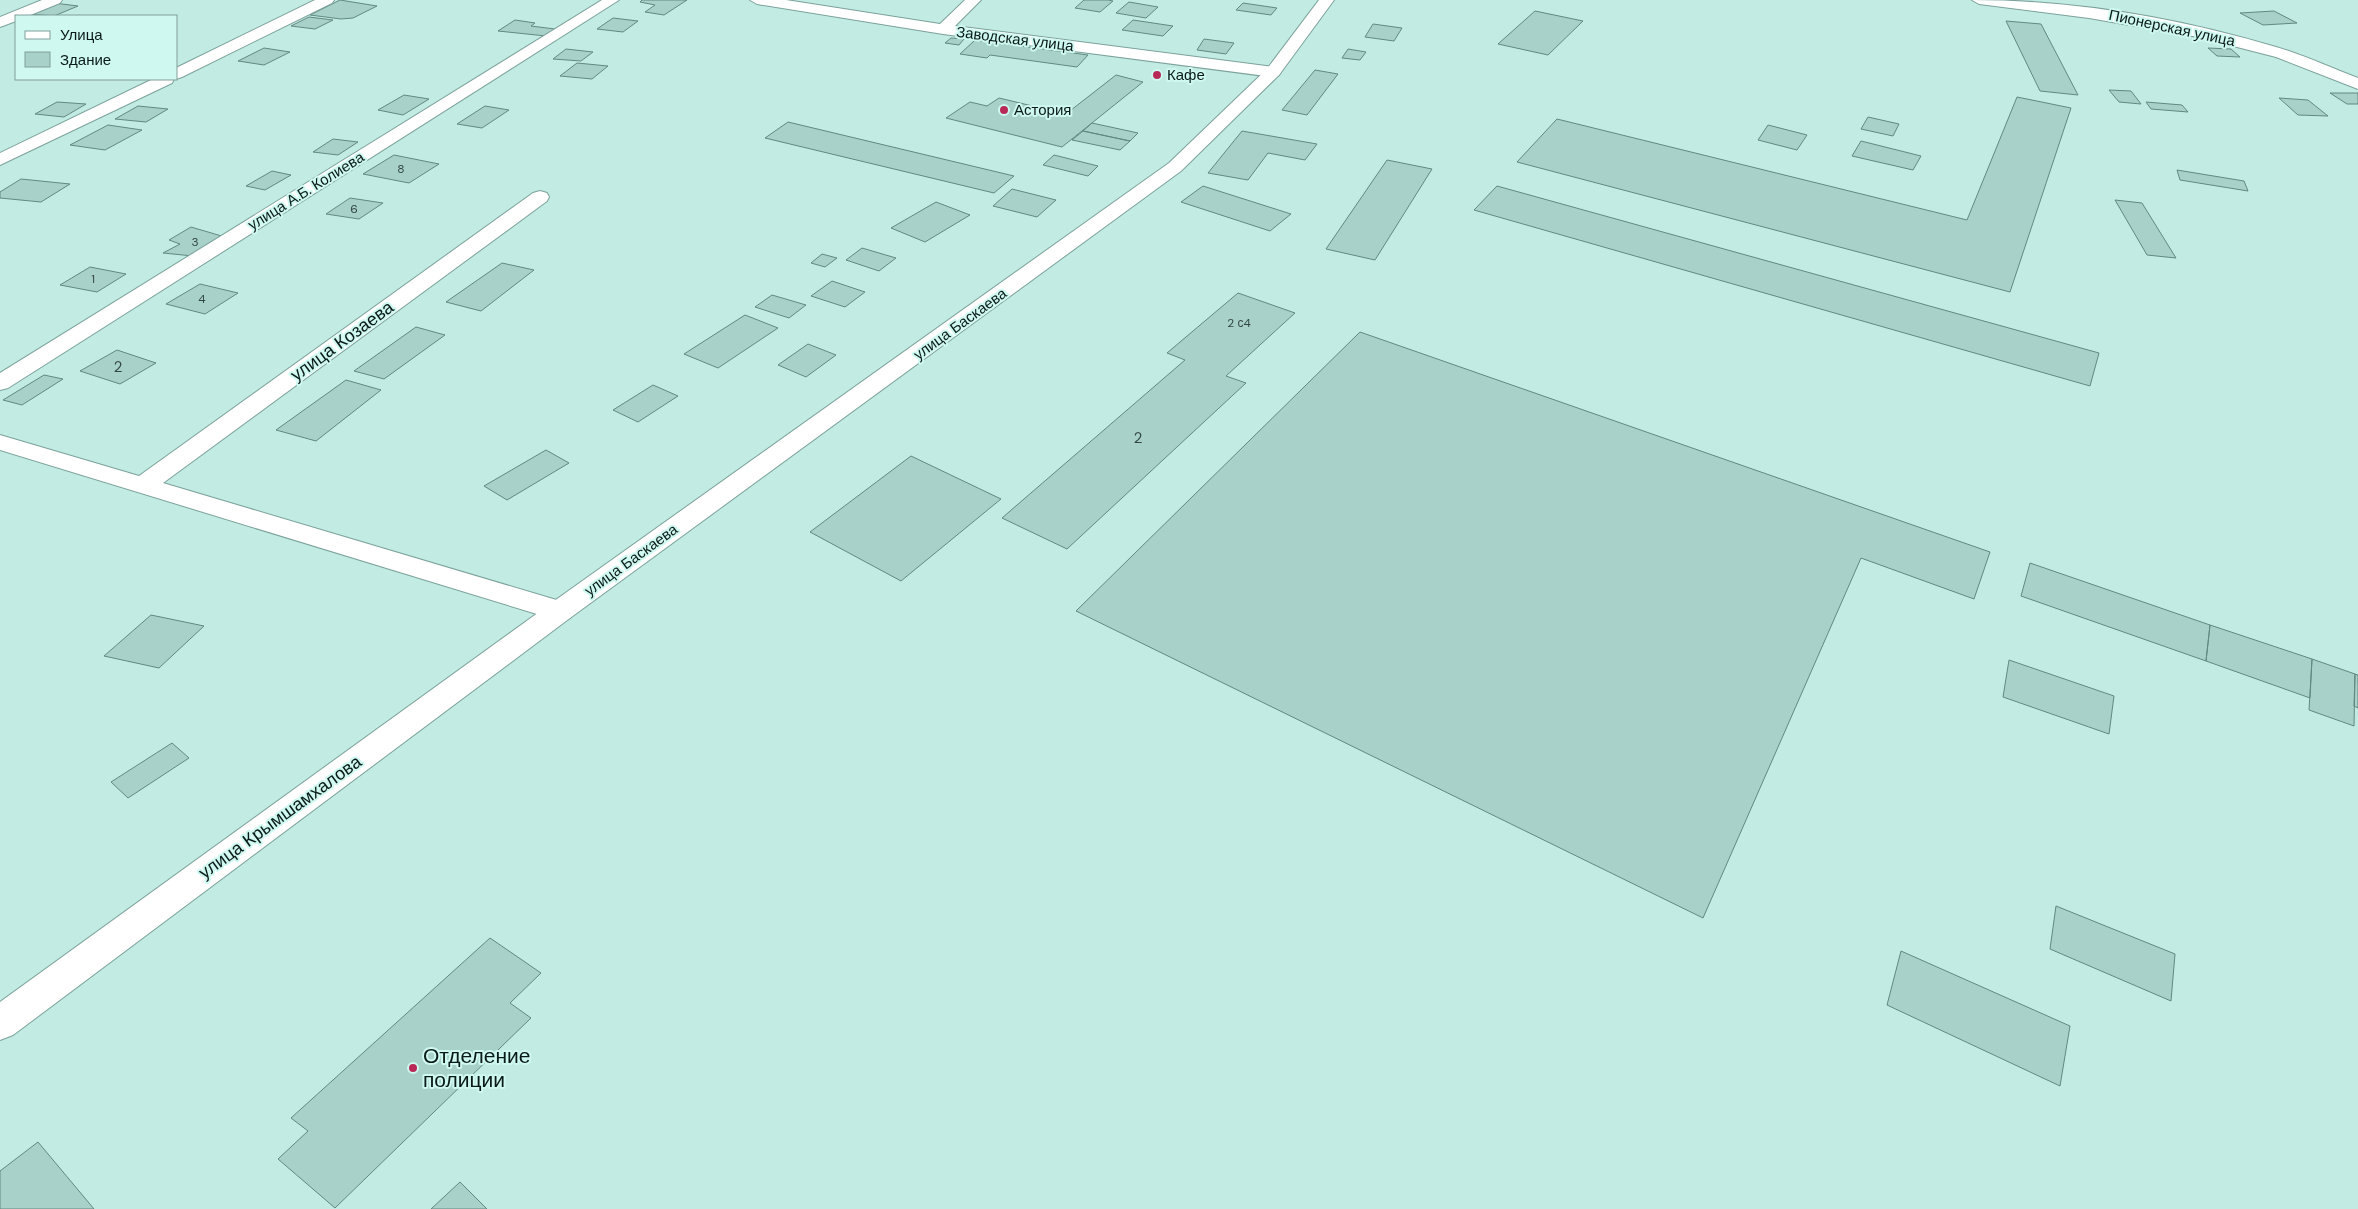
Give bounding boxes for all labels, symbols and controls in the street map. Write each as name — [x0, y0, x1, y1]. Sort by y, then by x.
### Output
street label: Пионерская улица — [2107, 5, 2238, 51]
legend — [15, 15, 178, 80]
street label: Заводская улица — [955, 22, 1075, 56]
text: Улица — [60, 25, 103, 45]
text: Здание — [60, 50, 111, 70]
place label: Кафе — [1167, 65, 1205, 85]
marker: Кафе — [1151, 69, 1163, 81]
place label: Астория — [1014, 100, 1071, 120]
marker: Астория — [998, 104, 1010, 116]
street label: улица А.Б. Колиева — [244, 147, 368, 235]
house number: 8 — [397, 161, 405, 177]
house number: 6 — [350, 201, 358, 217]
house number: 3 — [191, 234, 199, 250]
house number: 1 — [91, 271, 95, 287]
street label: улица Баскаева — [909, 283, 1011, 365]
house number: 4 — [198, 291, 206, 307]
street label: улица Козаева — [286, 295, 399, 387]
house number: 2 с4 — [1227, 315, 1251, 331]
house number: 2 — [114, 357, 122, 377]
house number: 2 — [1134, 428, 1142, 448]
street label: улица Баскаева — [580, 519, 682, 601]
street label: улица Крымшамхалова — [194, 749, 367, 884]
place label: Отделение полиции — [423, 1042, 530, 1094]
marker: Отделение полиции — [407, 1062, 419, 1074]

